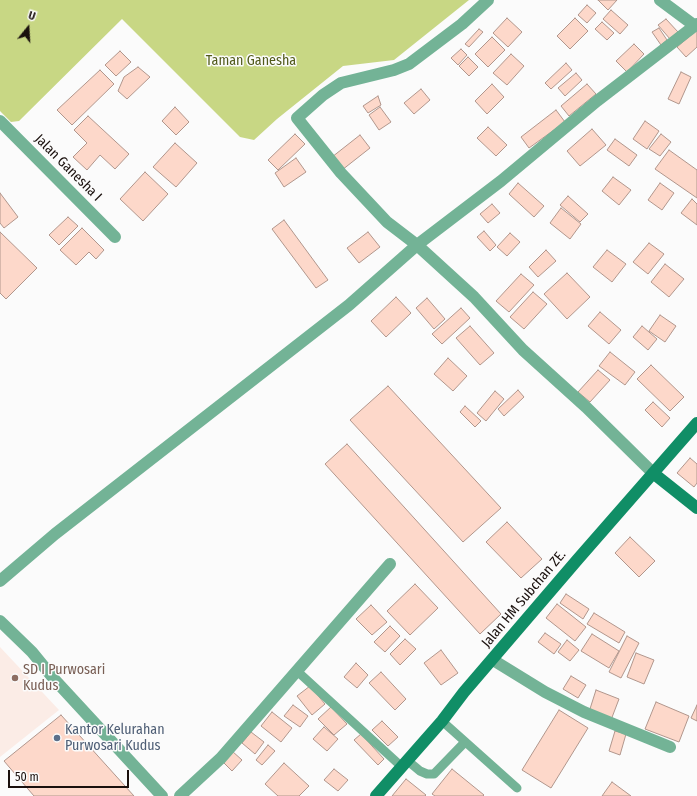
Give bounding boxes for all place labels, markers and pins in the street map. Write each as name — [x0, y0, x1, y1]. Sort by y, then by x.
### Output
place label: SD I Purwosari Kudus — [23, 662, 105, 694]
marker: SD I Purwosari Kudus — [10, 673, 20, 683]
place label: Kantor Kelurahan Purwosari Kudus — [65, 722, 165, 754]
marker: Kantor Kelurahan Purwosari Kudus — [52, 733, 62, 743]

